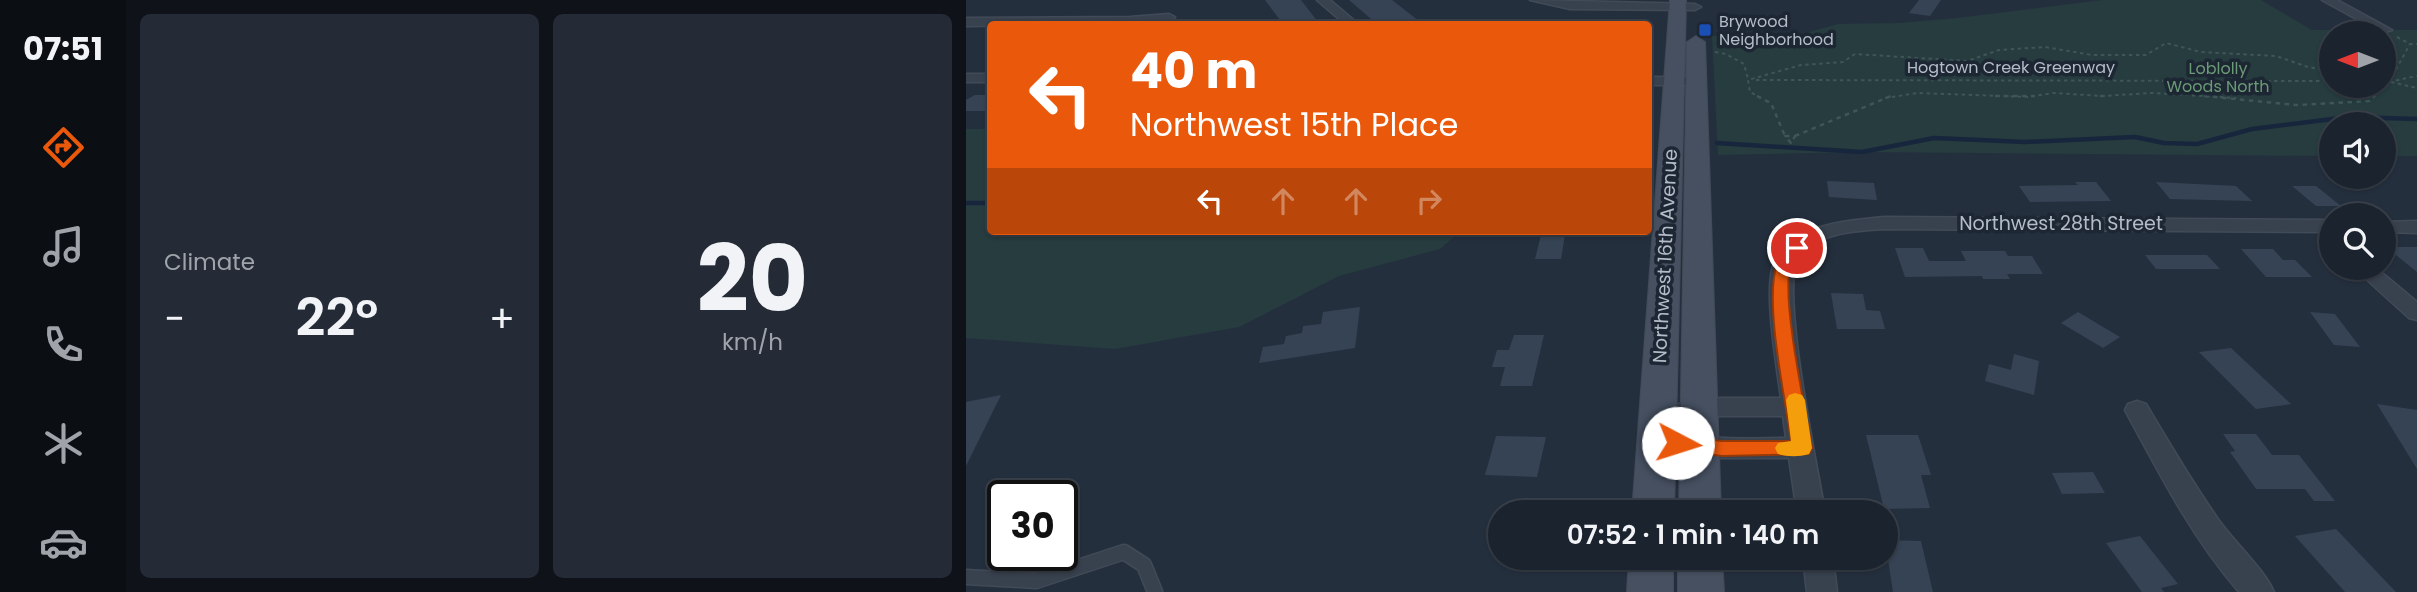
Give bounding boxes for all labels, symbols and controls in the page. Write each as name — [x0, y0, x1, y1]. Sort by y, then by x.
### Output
place label: Brywood Neighborhood — [1719, 10, 1834, 51]
north arrow — [2319, 21, 2396, 98]
map controls — [2319, 21, 2396, 280]
marker: Brywood Neighborhood — [1697, 22, 1713, 38]
text: 07:51 — [23, 26, 103, 71]
text: 40 m — [1130, 37, 1257, 105]
icon: left — [1015, 49, 1106, 140]
street label: Hogtown Creek Greenway — [1907, 56, 2115, 79]
park label: Loblolly Woods North — [2166, 57, 2270, 98]
text: Northwest 15th Place — [1130, 102, 1458, 147]
button: sound — [2319, 112, 2396, 189]
icon: directions — [39, 123, 88, 172]
street label: Northwest 16th Avenue — [1646, 148, 1684, 364]
icon: left — [1191, 182, 1229, 220]
icon: ahead — [1264, 182, 1302, 220]
icon: ahead — [1337, 182, 1375, 220]
icon: right — [1410, 182, 1448, 220]
button: search — [2319, 203, 2396, 280]
street label: Northwest 28th Street — [1959, 210, 2163, 237]
text: 20 — [697, 215, 808, 343]
pin — [1767, 218, 1827, 278]
icon: music — [39, 222, 88, 271]
icon: arrive — [1778, 229, 1816, 267]
text: Climate — [164, 246, 255, 278]
text: 22° — [296, 281, 378, 354]
text: − — [164, 292, 185, 345]
text: + — [489, 292, 515, 345]
icon: phone — [39, 320, 88, 369]
text: km/h — [722, 326, 783, 358]
position arrow — [1641, 406, 1715, 480]
icon: climate — [39, 419, 88, 468]
speed limit sign: 30 — [987, 480, 1078, 571]
text: 07:52 · 1 min · 140 m — [1567, 517, 1819, 553]
icon: car — [39, 518, 88, 567]

